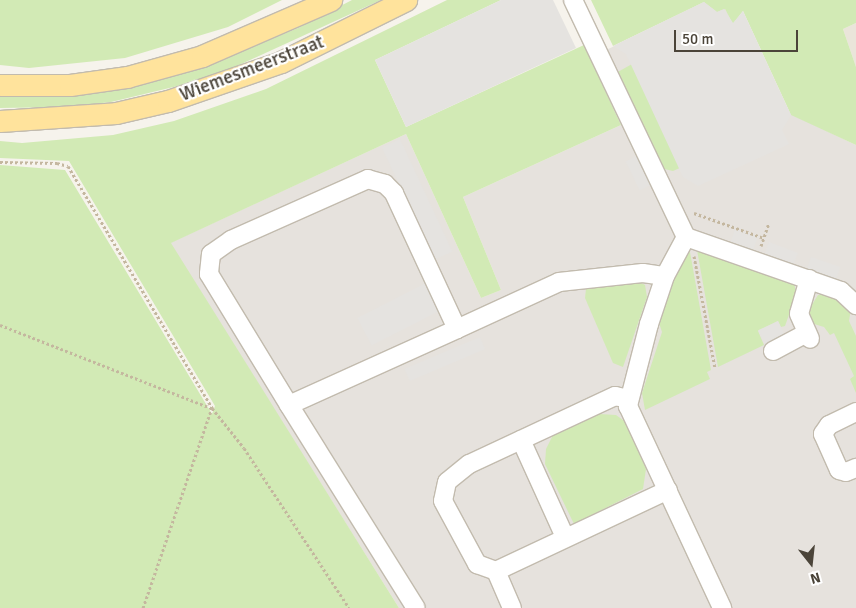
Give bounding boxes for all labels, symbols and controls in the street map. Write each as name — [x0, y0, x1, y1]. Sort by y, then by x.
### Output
scale bar — [676, 20, 800, 52]
text: 50 m — [682, 30, 713, 48]
street label: Wiemesmeerstraat — [177, 31, 327, 107]
north arrow — [786, 538, 836, 588]
text: N — [808, 568, 822, 587]

